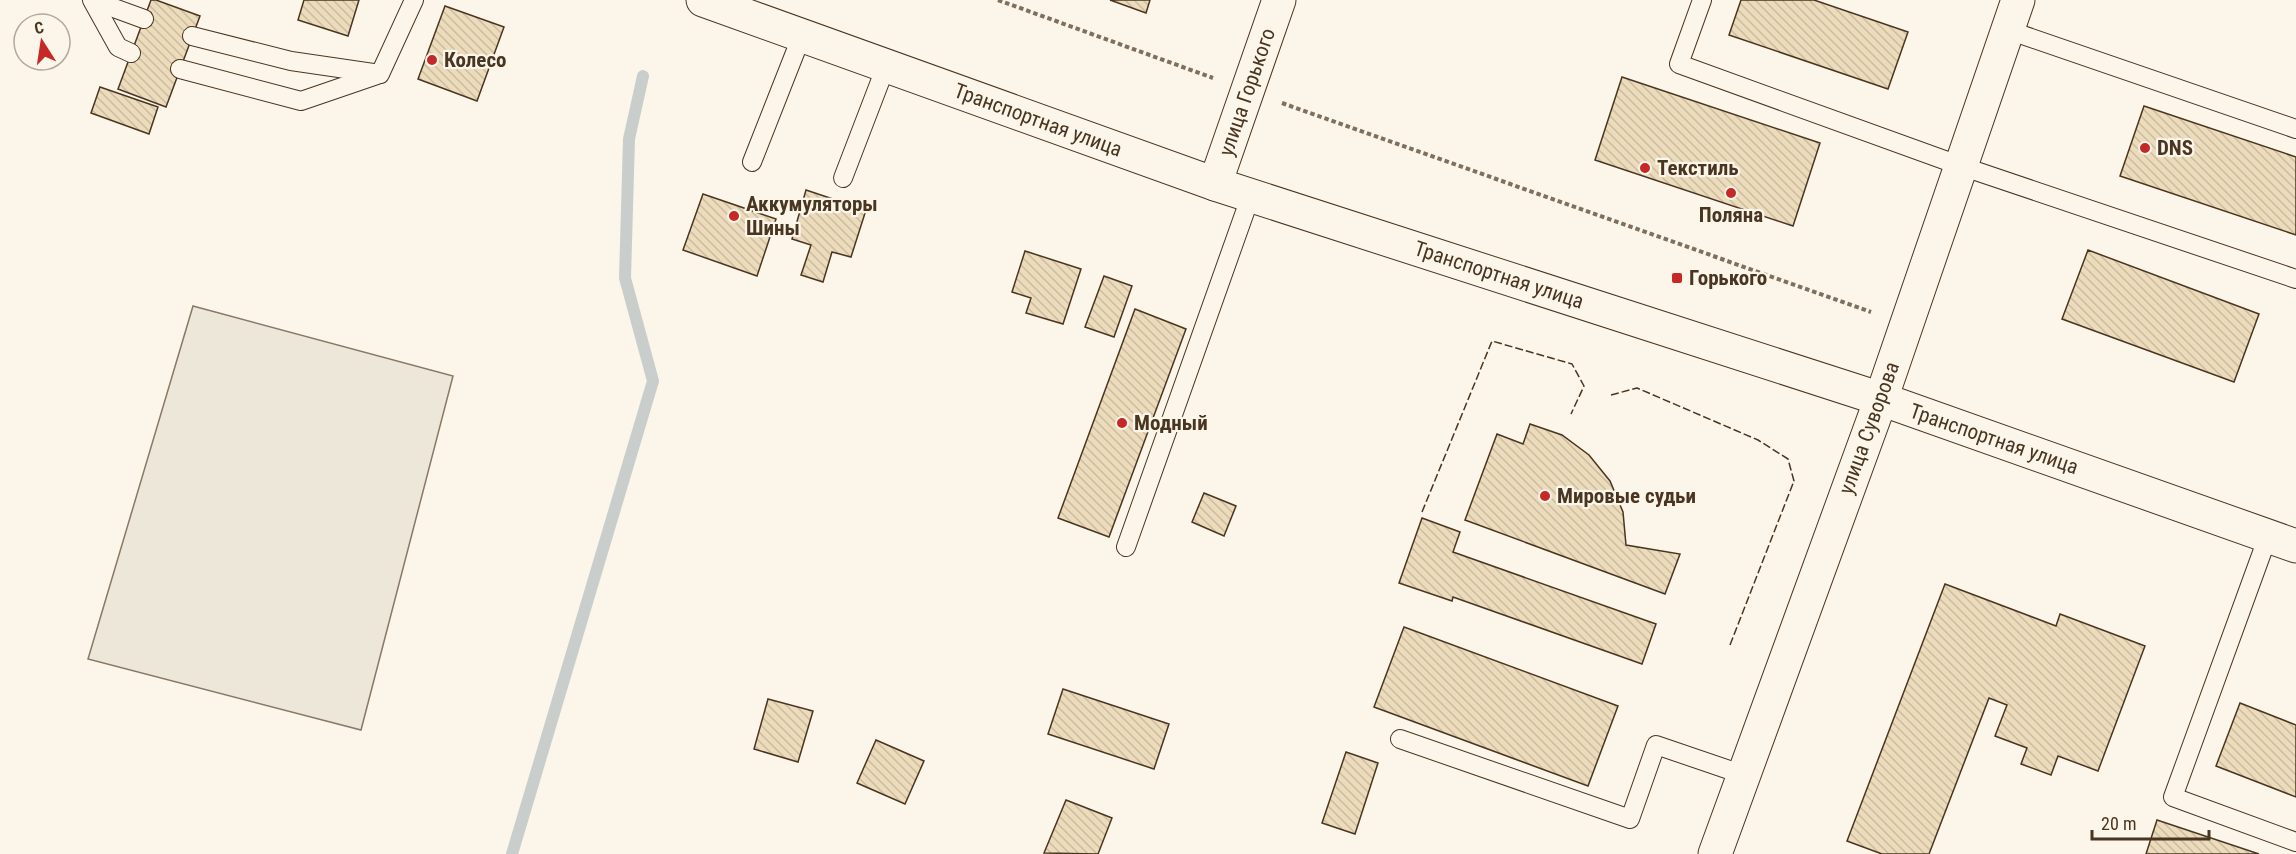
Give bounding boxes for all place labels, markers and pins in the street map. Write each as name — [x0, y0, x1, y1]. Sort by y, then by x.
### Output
place label: Колесо — [444, 48, 507, 72]
marker: Колесо — [425, 53, 439, 67]
place label: DNS — [2157, 136, 2193, 160]
marker: DNS — [2138, 141, 2152, 155]
place label: Текстиль — [1657, 156, 1739, 180]
marker: Текстиль — [1638, 161, 1652, 175]
marker: Поляна — [1724, 186, 1738, 200]
place label: Аккумуляторы Шины — [746, 192, 878, 240]
place label: Поляна — [1699, 203, 1763, 227]
marker: Аккумуляторы Шины — [727, 209, 741, 223]
place label: Горького — [1689, 266, 1767, 290]
marker: Горького — [1670, 271, 1684, 285]
place label: Модный — [1134, 411, 1208, 435]
marker: Модный — [1115, 416, 1129, 430]
place label: Мировые судьи — [1557, 484, 1696, 508]
marker: Мировые судьи — [1538, 489, 1552, 503]

